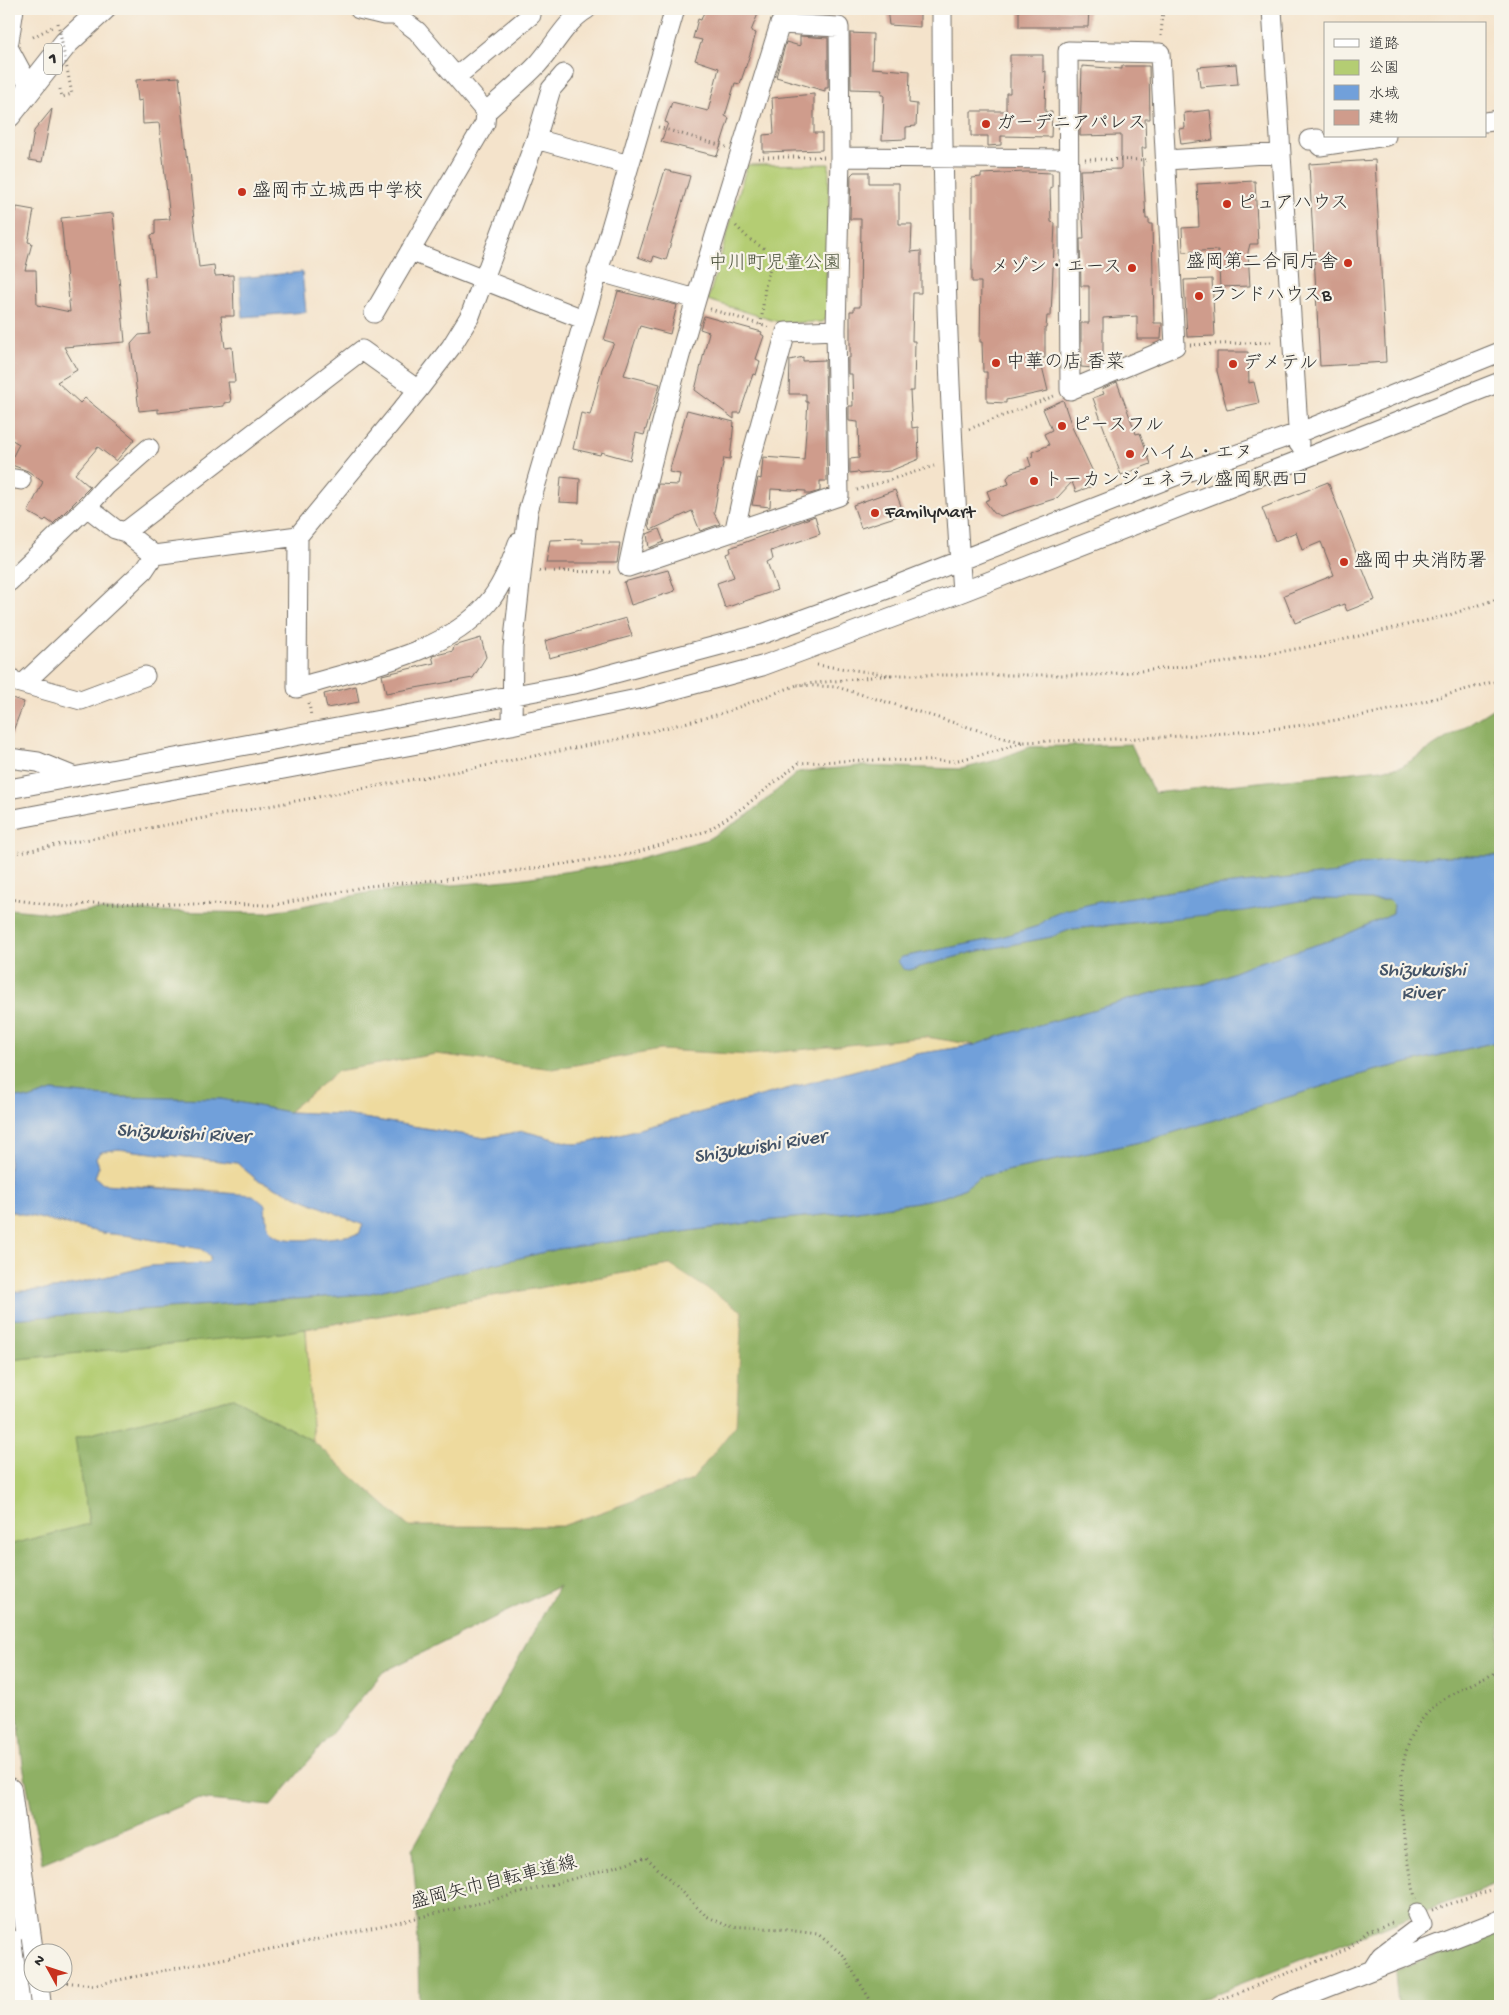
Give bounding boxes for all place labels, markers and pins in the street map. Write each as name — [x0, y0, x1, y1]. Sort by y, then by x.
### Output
place label: ガーデニアパレス — [996, 113, 1146, 136]
marker: ガーデニアパレス — [980, 118, 992, 130]
place label: 盛岡市立城西中学校 — [252, 180, 423, 204]
marker: 盛岡市立城西中学校 — [236, 186, 248, 198]
place label: ピュアハウス — [1237, 193, 1349, 216]
marker: ピュアハウス — [1221, 198, 1233, 210]
place label: 盛岡第二合同庁舎 — [1186, 251, 1338, 275]
place label: メゾン・エース — [990, 256, 1122, 280]
marker: 盛岡第二合同庁舎 — [1342, 257, 1354, 269]
marker: メゾン・エース — [1126, 262, 1138, 274]
place label: ランドハウスB — [1209, 285, 1333, 308]
marker: ランドハウスB — [1193, 290, 1205, 302]
place label: 中華の店 香菜 — [1006, 351, 1125, 375]
place label: デメテル — [1243, 353, 1318, 376]
marker: 中華の店 香菜 — [990, 357, 1002, 369]
marker: デメテル — [1227, 358, 1239, 370]
place label: ピースフル — [1072, 415, 1164, 438]
marker: ピースフル — [1056, 420, 1068, 432]
place label: ハイム・エヌ — [1140, 443, 1253, 466]
marker: ハイム・エヌ — [1124, 448, 1136, 460]
place label: トーカンジェネラル盛岡駅西口 — [1044, 469, 1309, 493]
marker: トーカンジェネラル盛岡駅西口 — [1028, 475, 1040, 487]
place label: FamilyMart — [884, 502, 977, 525]
marker: FamilyMart — [869, 507, 881, 519]
place label: 盛岡中央消防署 — [1354, 550, 1487, 574]
marker: 盛岡中央消防署 — [1338, 556, 1350, 568]

